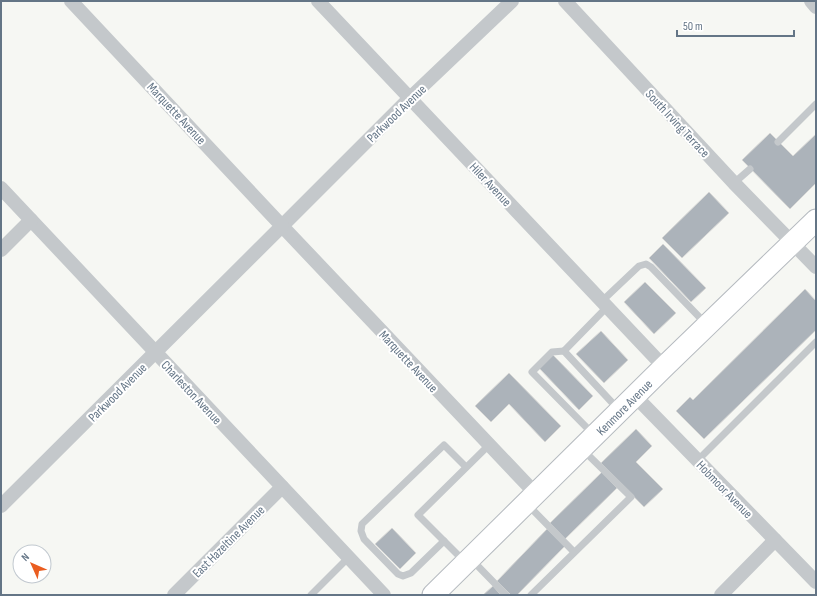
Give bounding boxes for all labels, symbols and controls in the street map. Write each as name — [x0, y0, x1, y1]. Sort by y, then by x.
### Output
scale bar — [677, 12, 794, 38]
text: 50 m — [683, 19, 703, 34]
street label: Marquette Avenue — [143, 79, 209, 148]
street label: Parkwood Avenue — [364, 81, 430, 146]
street label: South Irving Terrace — [642, 86, 713, 161]
street label: Hiler Avenue — [466, 159, 515, 210]
street label: Marquette Avenue — [375, 327, 441, 396]
street label: Charleston Avenue — [158, 357, 225, 428]
street label: Parkwood Avenue — [85, 360, 150, 425]
street label: Kenmore Avenue — [593, 376, 656, 439]
street label: Hobmoor Avenue — [693, 457, 756, 522]
street label: East Hazeltine Avenue — [189, 502, 268, 581]
north arrow — [12, 544, 52, 584]
text: N — [19, 551, 32, 564]

